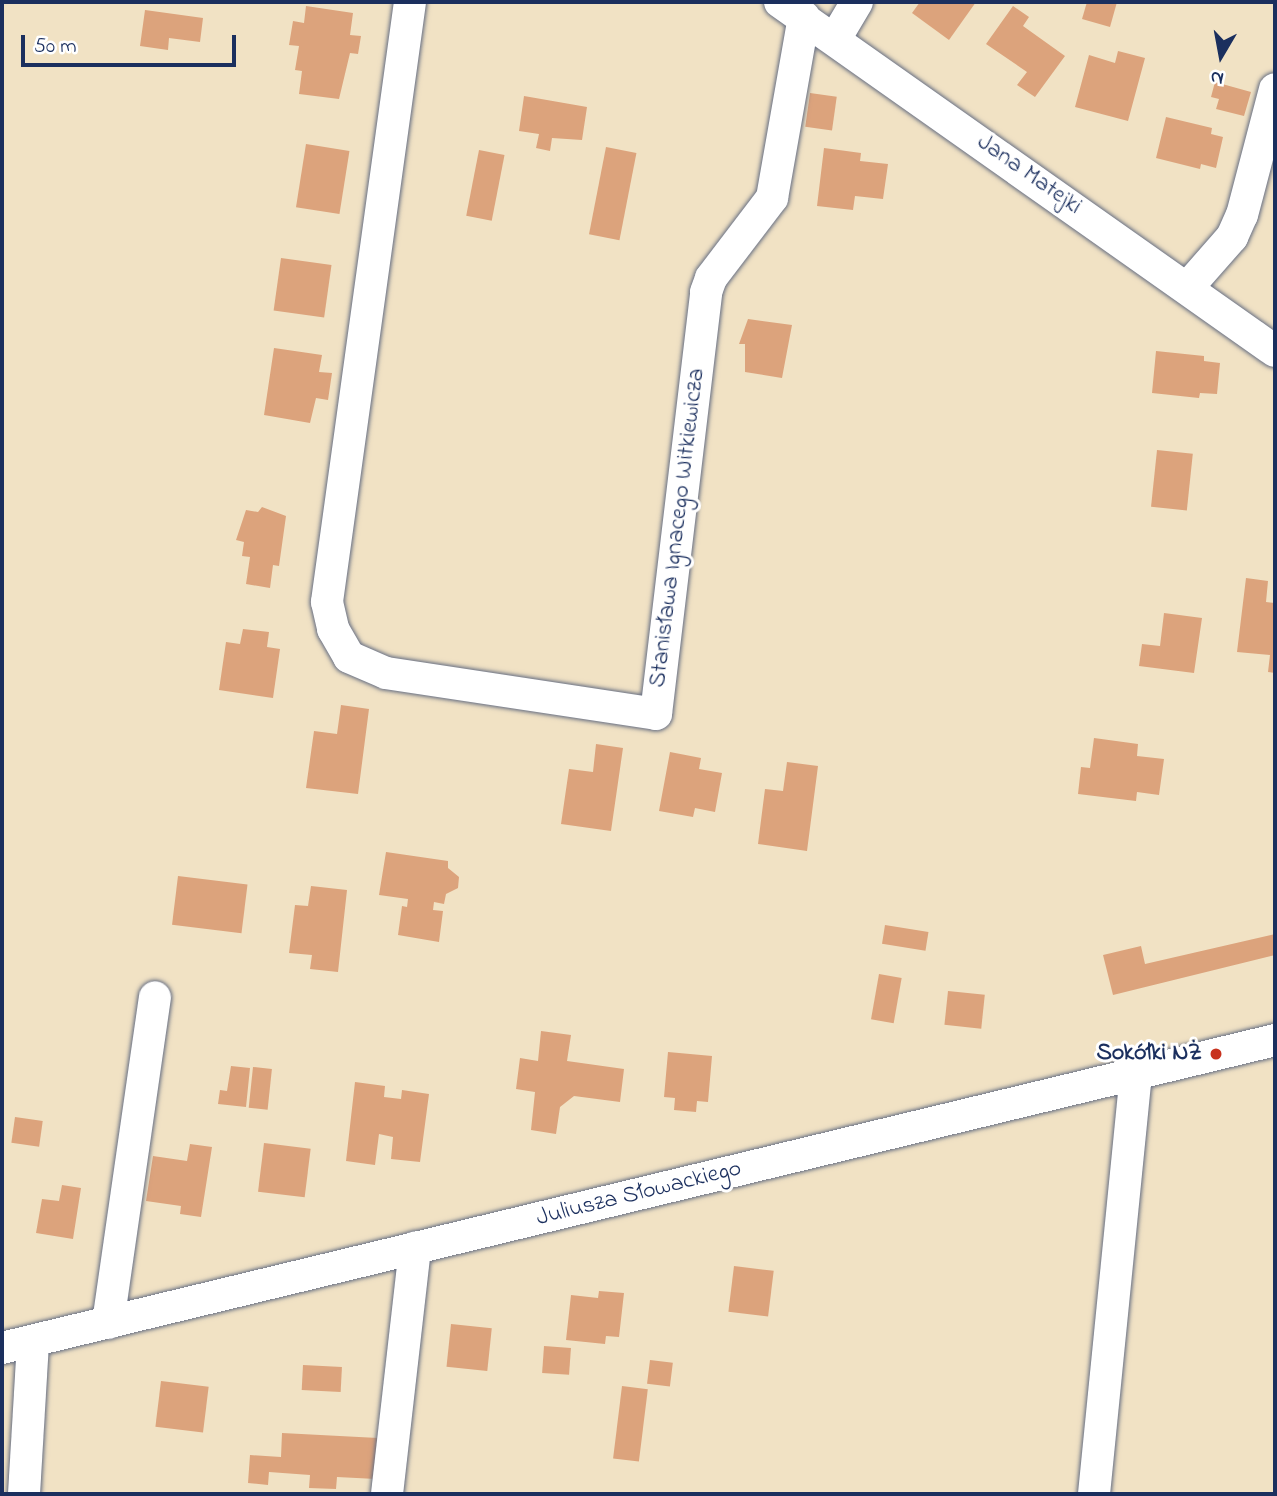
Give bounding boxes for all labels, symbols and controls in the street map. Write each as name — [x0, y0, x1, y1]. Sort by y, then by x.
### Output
scale bar — [24, 21, 240, 65]
north arrow — [1186, 21, 1256, 91]
text: 50 m — [34, 32, 77, 62]
text: N — [1209, 63, 1226, 92]
street label: Jana Matejki — [971, 128, 1087, 222]
street label: Stanisława Ignacego Witkiewicza — [644, 367, 712, 689]
place label: Sokółki NŻ — [1096, 1040, 1202, 1068]
marker: Sokółki NŻ — [1208, 1046, 1224, 1062]
street label: Juliusza Słowackiego — [534, 1155, 744, 1233]

